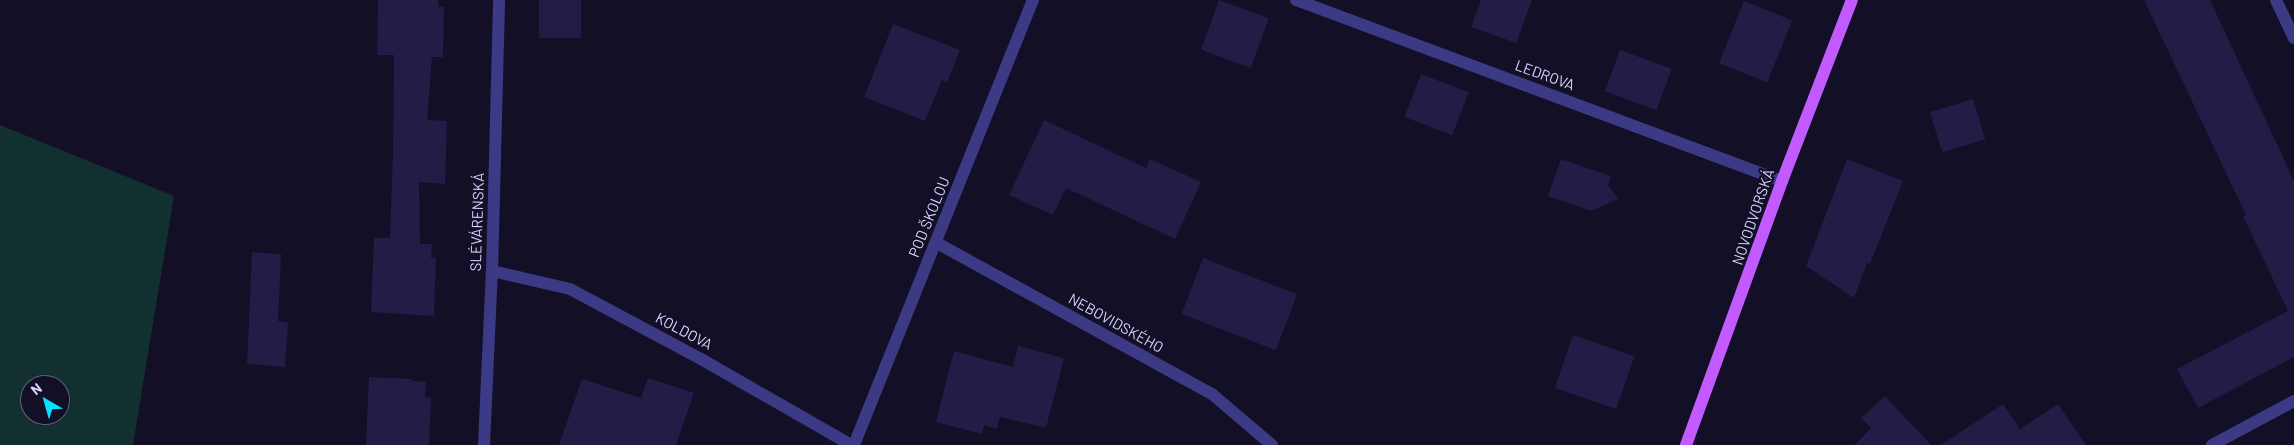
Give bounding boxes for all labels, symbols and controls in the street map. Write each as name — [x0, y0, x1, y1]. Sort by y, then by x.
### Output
street label: LEDROVA — [1513, 56, 1577, 94]
street label: NOVODVORSKÁ — [1728, 167, 1778, 267]
street label: SLÉVÁRENSKÁ — [466, 172, 488, 272]
street label: POD ŠKOLOU — [905, 174, 953, 260]
street label: NEBOVIDSKÉHO — [1065, 289, 1167, 357]
street label: KOLDOVA — [652, 309, 716, 353]
north arrow — [20, 375, 70, 425]
text: N — [27, 379, 45, 398]

